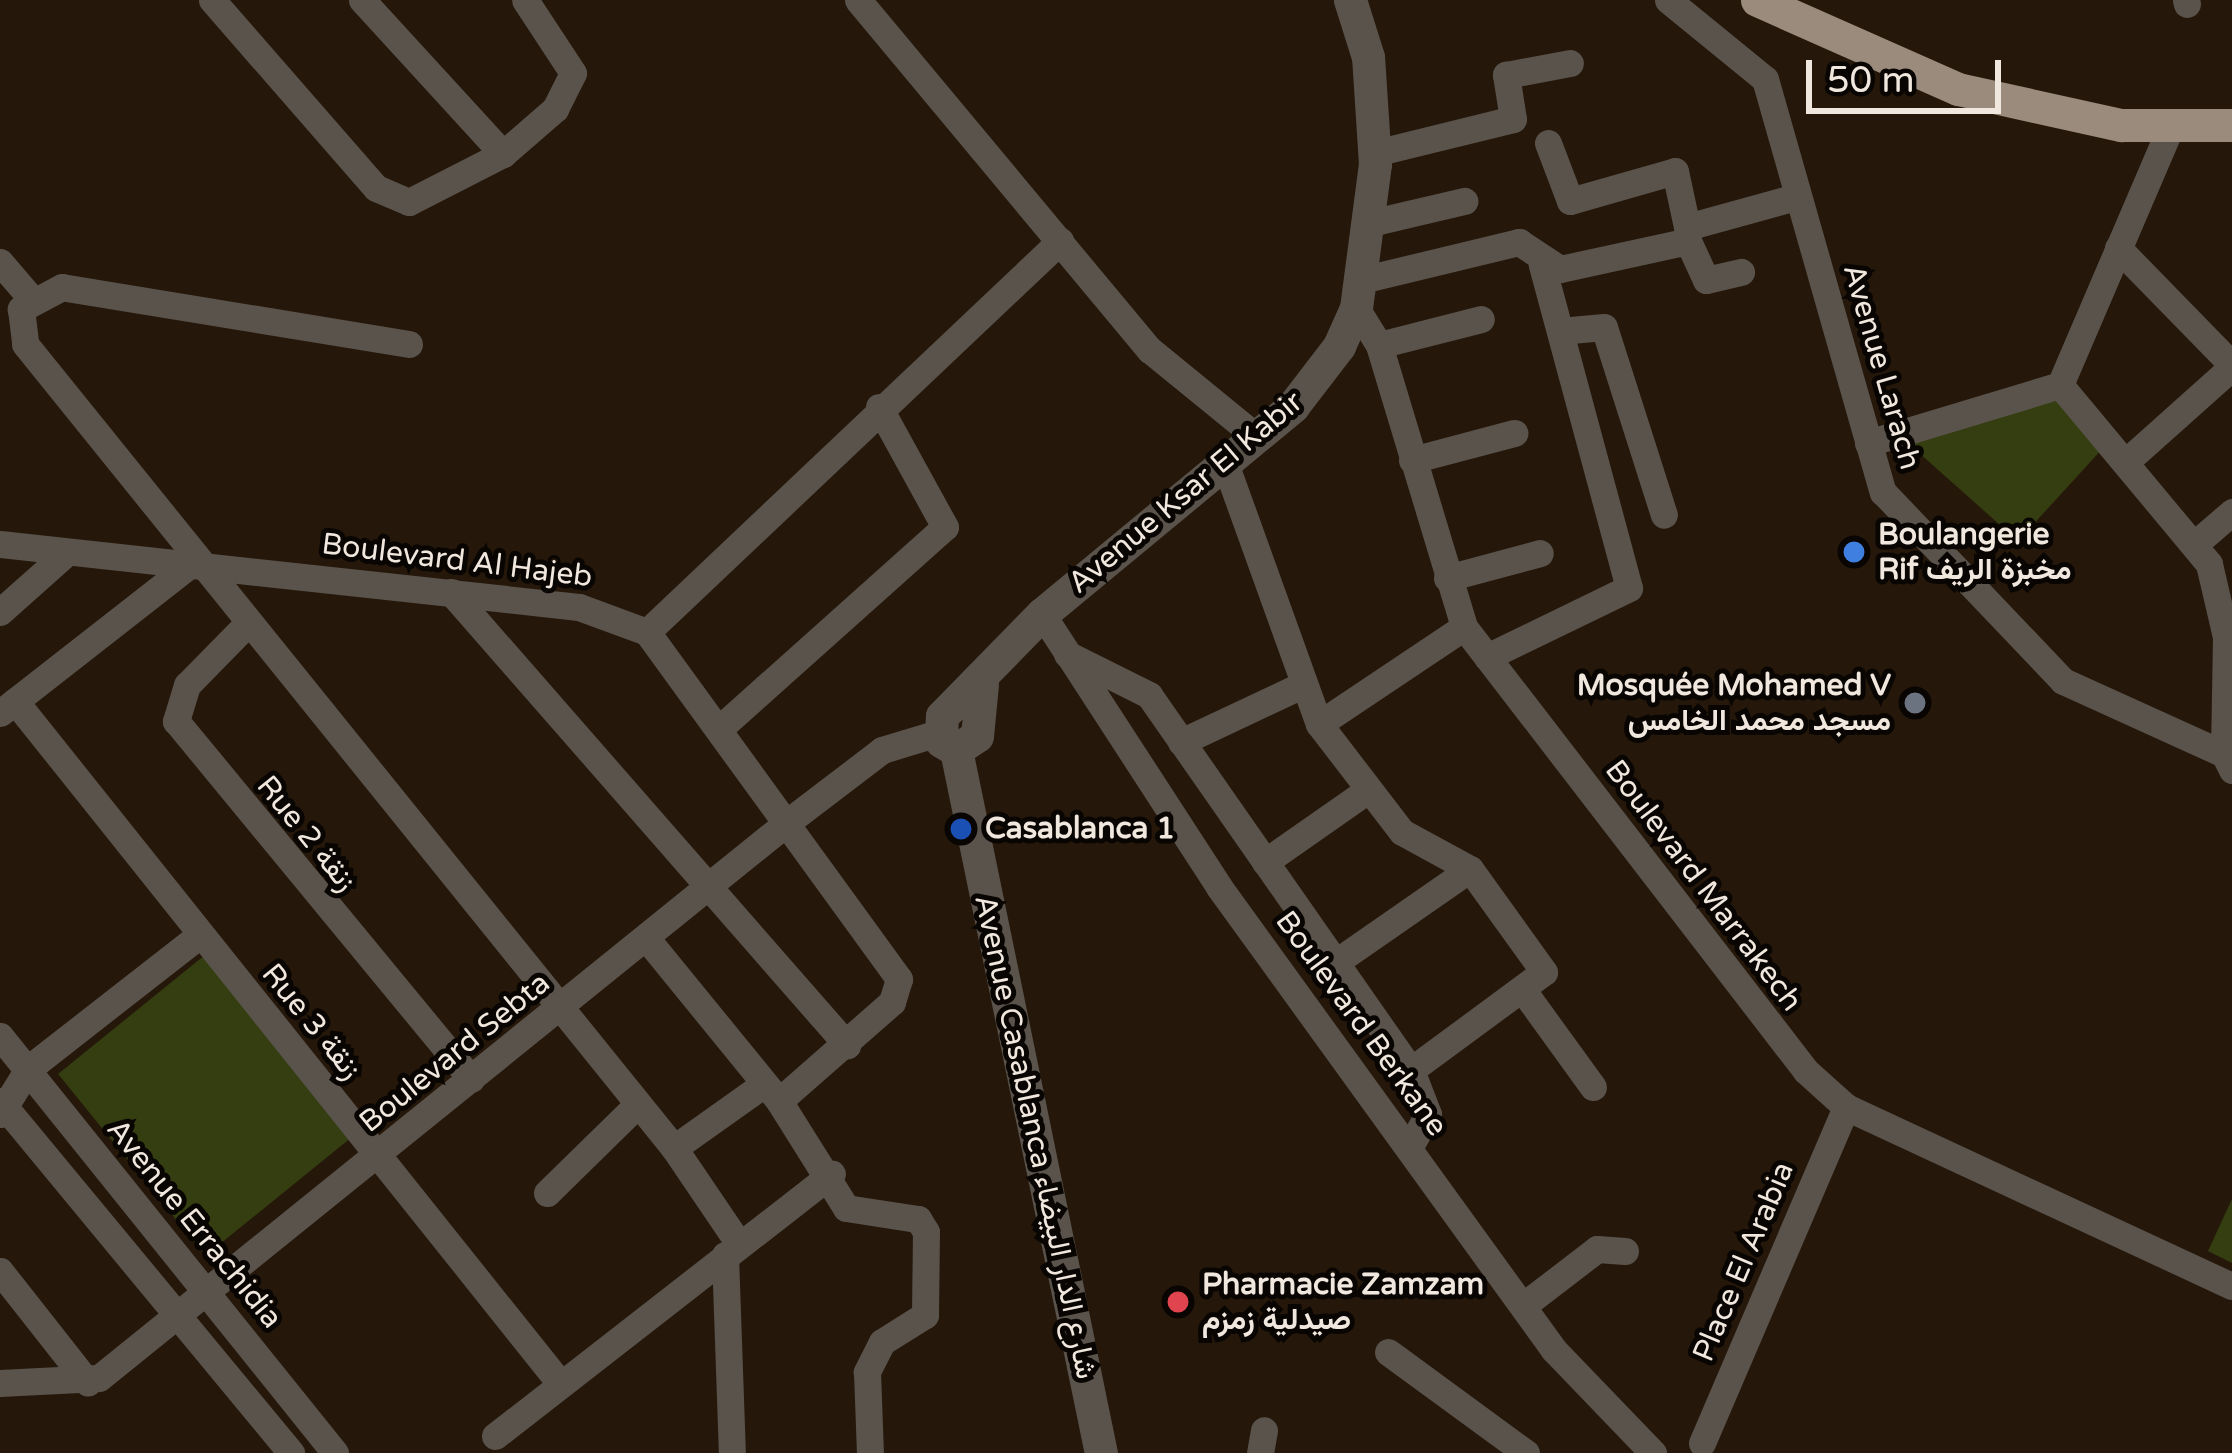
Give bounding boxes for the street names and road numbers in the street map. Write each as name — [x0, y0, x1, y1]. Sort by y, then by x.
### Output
street label: Avenue Larach — [1834, 260, 1928, 474]
street label: Avenue Ksar El Kabir — [1061, 384, 1311, 602]
street label: Boulevard Al Hajeb — [320, 527, 594, 595]
street label: Boulevard Marrakech — [1597, 753, 1809, 1019]
street label: Rue 2 زنقة — [248, 769, 364, 899]
street label: Avenue Casablanca شارع الدار البيضاء — [966, 892, 1104, 1382]
street label: Boulevard Berkane — [1267, 905, 1455, 1143]
street label: Rue 3 زنقة — [253, 957, 369, 1087]
street label: Boulevard Sebta — [353, 965, 557, 1141]
street label: Avenue Errachidia — [99, 1112, 289, 1336]
street label: Place El Arabia — [1686, 1157, 1802, 1367]

